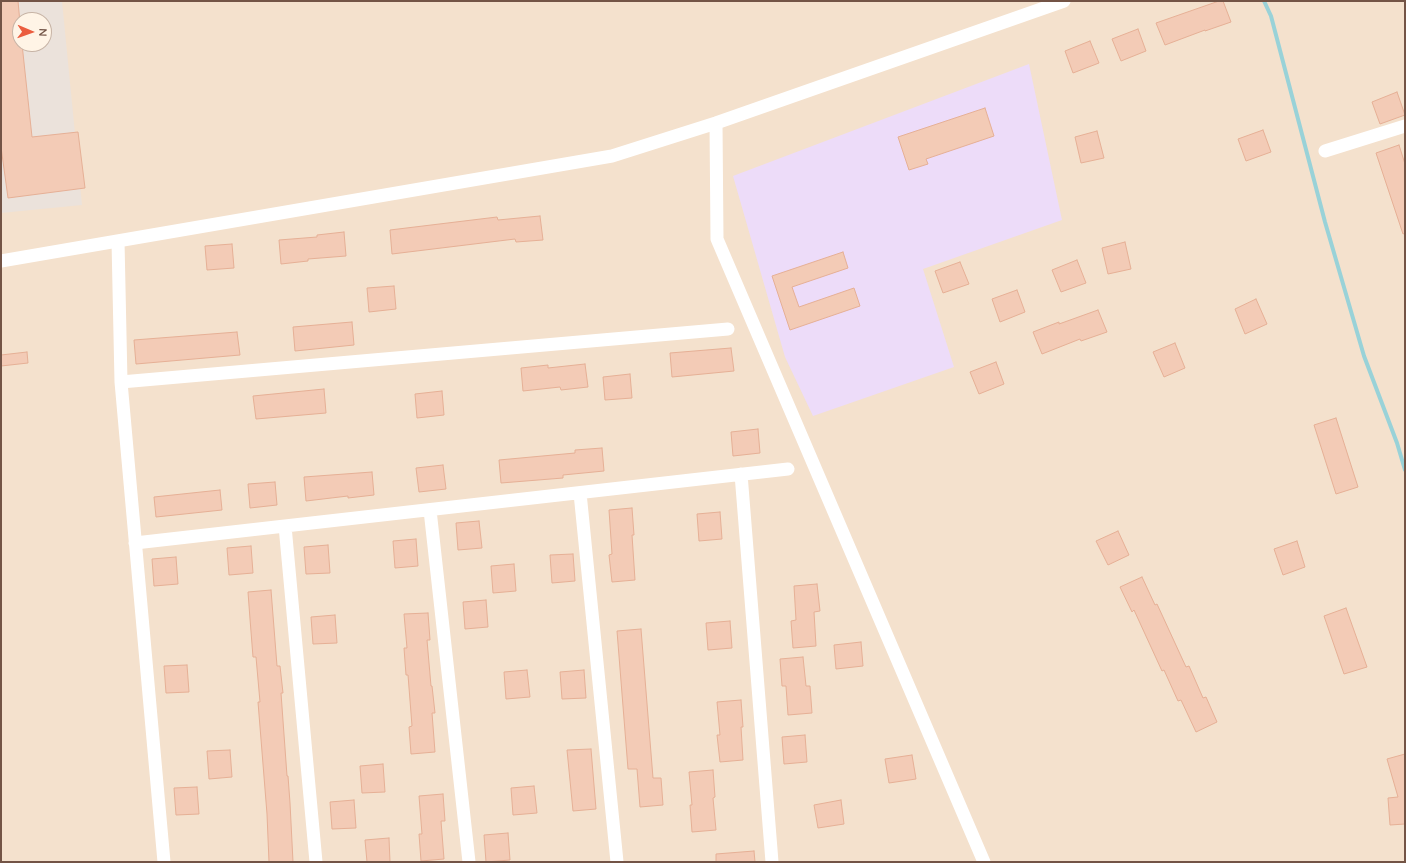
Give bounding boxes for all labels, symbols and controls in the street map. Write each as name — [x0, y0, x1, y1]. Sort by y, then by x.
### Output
north arrow — [12, 12, 52, 52]
text: N — [36, 28, 50, 37]

